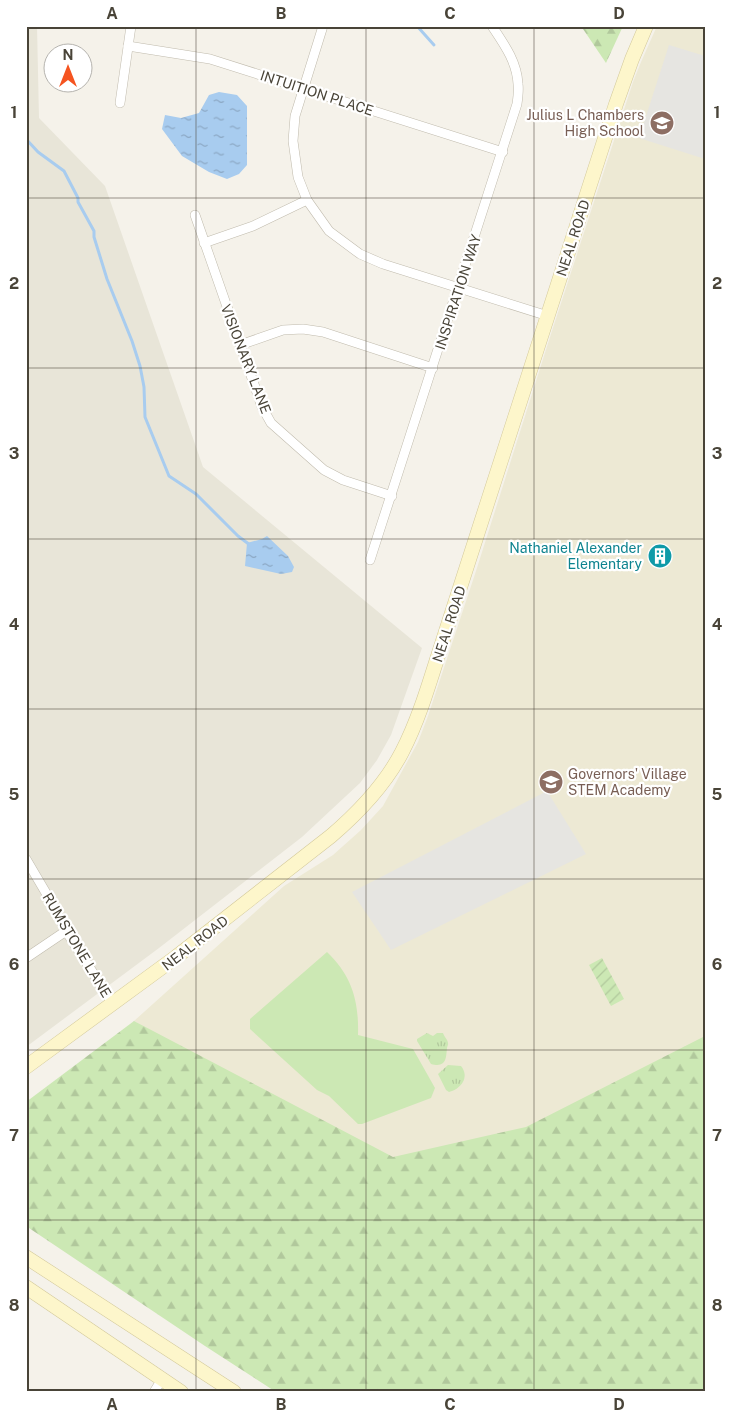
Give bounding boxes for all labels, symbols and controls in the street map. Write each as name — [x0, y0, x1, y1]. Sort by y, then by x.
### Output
text: A — [106, 4, 118, 23]
text: B — [276, 4, 287, 23]
text: C — [444, 4, 456, 23]
text: D — [613, 4, 625, 23]
north arrow — [42, 42, 92, 92]
text: N — [63, 47, 73, 63]
street label: INTUITION PLACE — [258, 67, 376, 119]
text: 1 — [11, 103, 17, 122]
text: 1 — [714, 103, 720, 122]
place label: Julius L Chambers High School — [526, 107, 644, 139]
school or university icon: Julius L Chambers High School — [649, 110, 675, 136]
street label: NEAL ROAD — [553, 198, 593, 278]
street label: INSPIRATION WAY — [432, 232, 484, 352]
text: 2 — [9, 274, 19, 293]
text: 2 — [712, 274, 722, 293]
street label: VISIONARY LANE — [218, 302, 274, 416]
text: 3 — [9, 444, 19, 463]
text: 3 — [712, 444, 722, 463]
place label: Nathaniel Alexander Elementary — [509, 540, 643, 572]
building icon: Nathaniel Alexander Elementary — [647, 543, 673, 569]
street label: NEAL ROAD — [429, 584, 469, 664]
text: 4 — [9, 615, 20, 634]
text: 4 — [712, 615, 723, 634]
place label: Governors' Village STEM Academy — [568, 766, 687, 798]
school or university icon: Governors' Village STEM Academy — [538, 769, 564, 795]
text: 5 — [9, 785, 20, 804]
text: 5 — [712, 785, 723, 804]
street label: RUMSTONE LANE — [39, 890, 115, 1000]
street label: NEAL ROAD — [159, 912, 231, 974]
text: 6 — [9, 955, 19, 974]
text: 6 — [712, 955, 722, 974]
text: 7 — [9, 1126, 19, 1145]
text: 7 — [712, 1126, 722, 1145]
text: 8 — [9, 1296, 20, 1315]
text: 8 — [712, 1296, 723, 1315]
text: A — [106, 1395, 118, 1414]
text: B — [276, 1395, 287, 1414]
text: C — [444, 1395, 456, 1414]
text: D — [613, 1395, 625, 1414]

